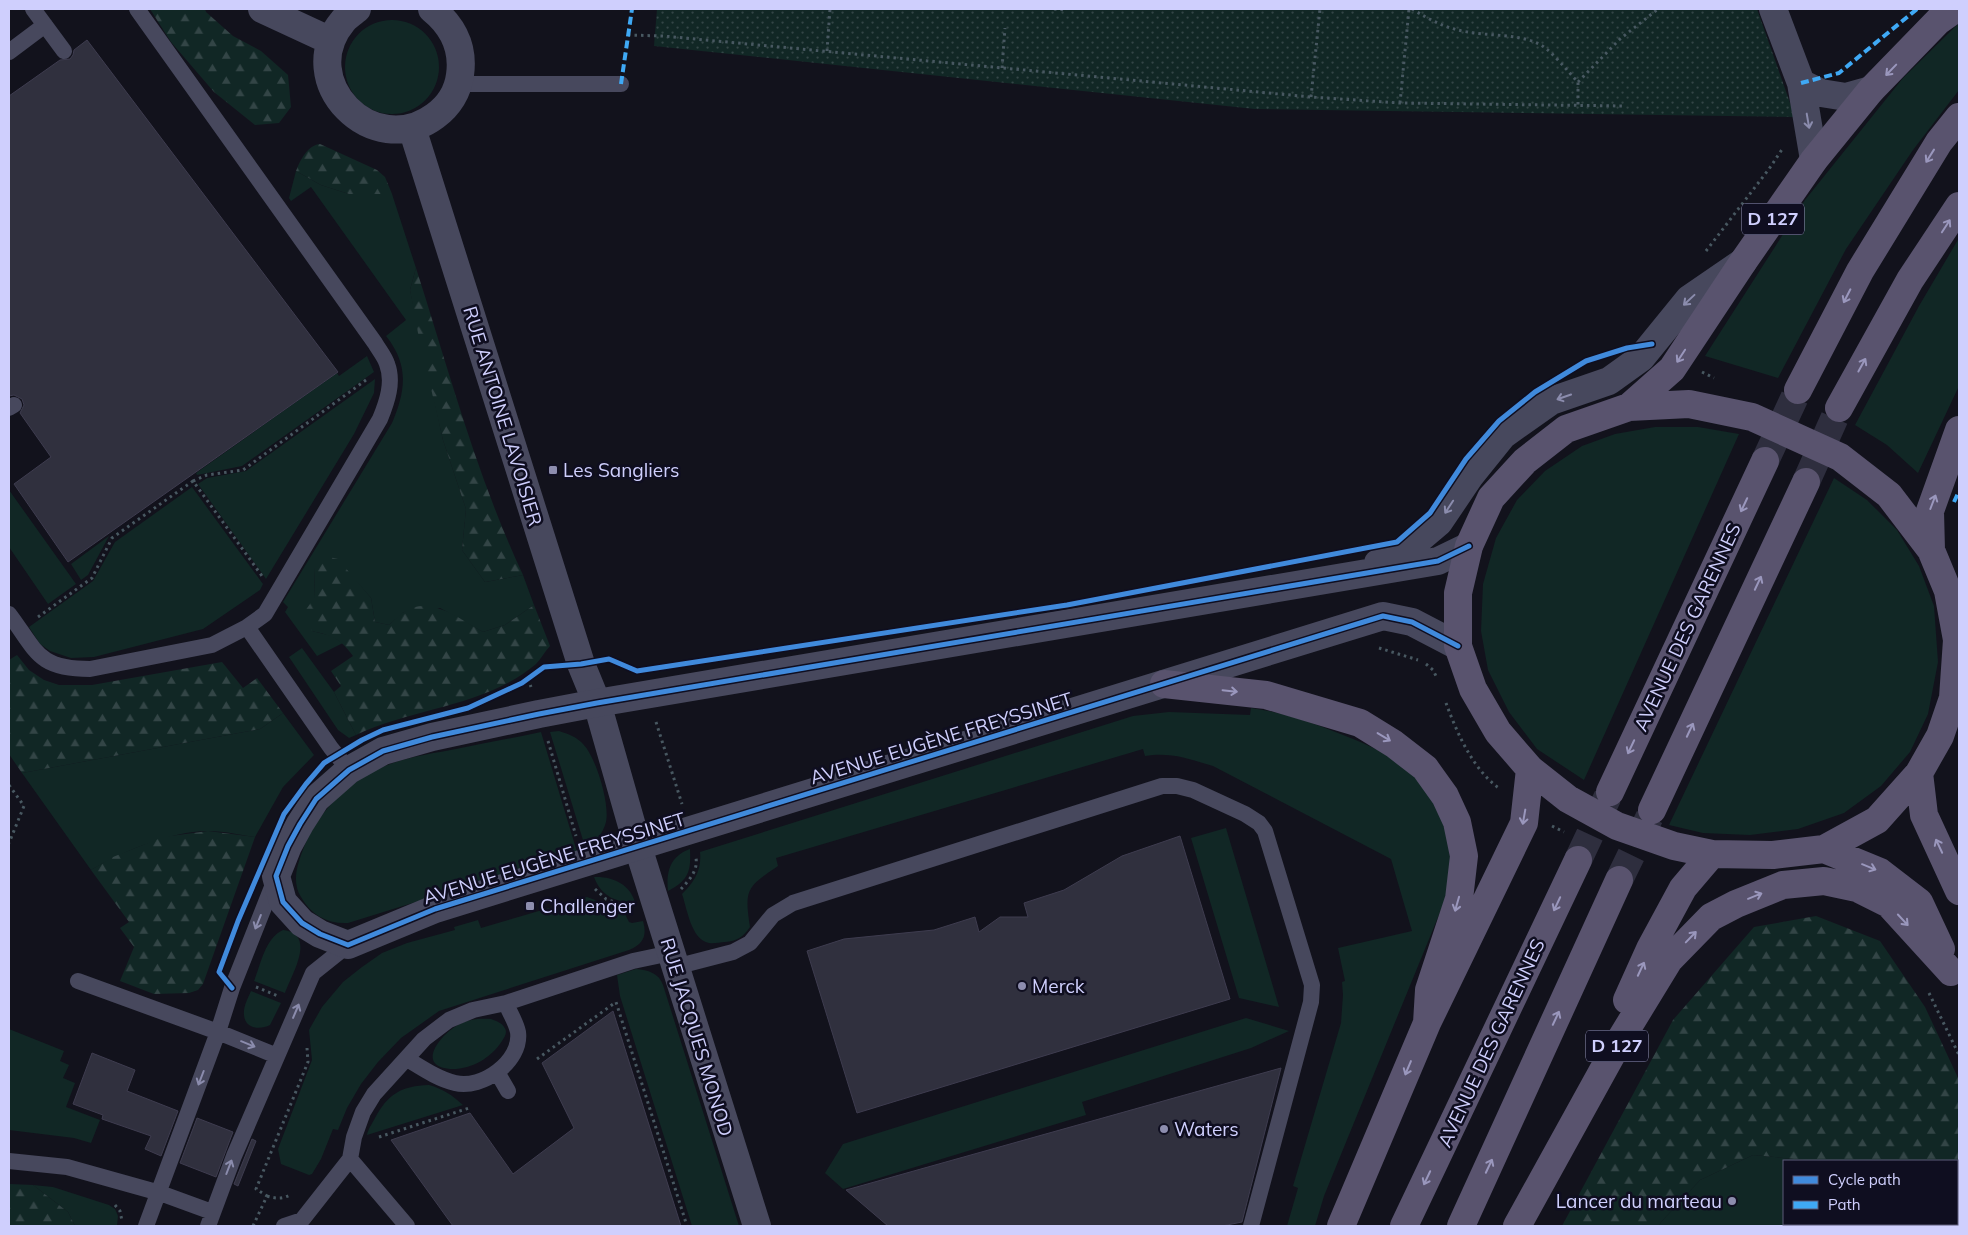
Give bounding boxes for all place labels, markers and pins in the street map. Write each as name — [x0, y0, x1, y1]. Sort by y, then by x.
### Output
place label: Les Sangliers — [563, 458, 679, 482]
marker: Les Sangliers — [547, 464, 559, 476]
place label: Challenger — [540, 894, 635, 918]
marker: Challenger — [524, 900, 536, 912]
place label: Merck — [1032, 974, 1085, 998]
marker: Merck — [1016, 980, 1028, 992]
place label: Waters — [1174, 1117, 1239, 1141]
marker: Waters — [1158, 1123, 1170, 1135]
place label: Lancer du marteau — [1556, 1189, 1722, 1213]
marker: Lancer du marteau — [1726, 1195, 1738, 1207]

